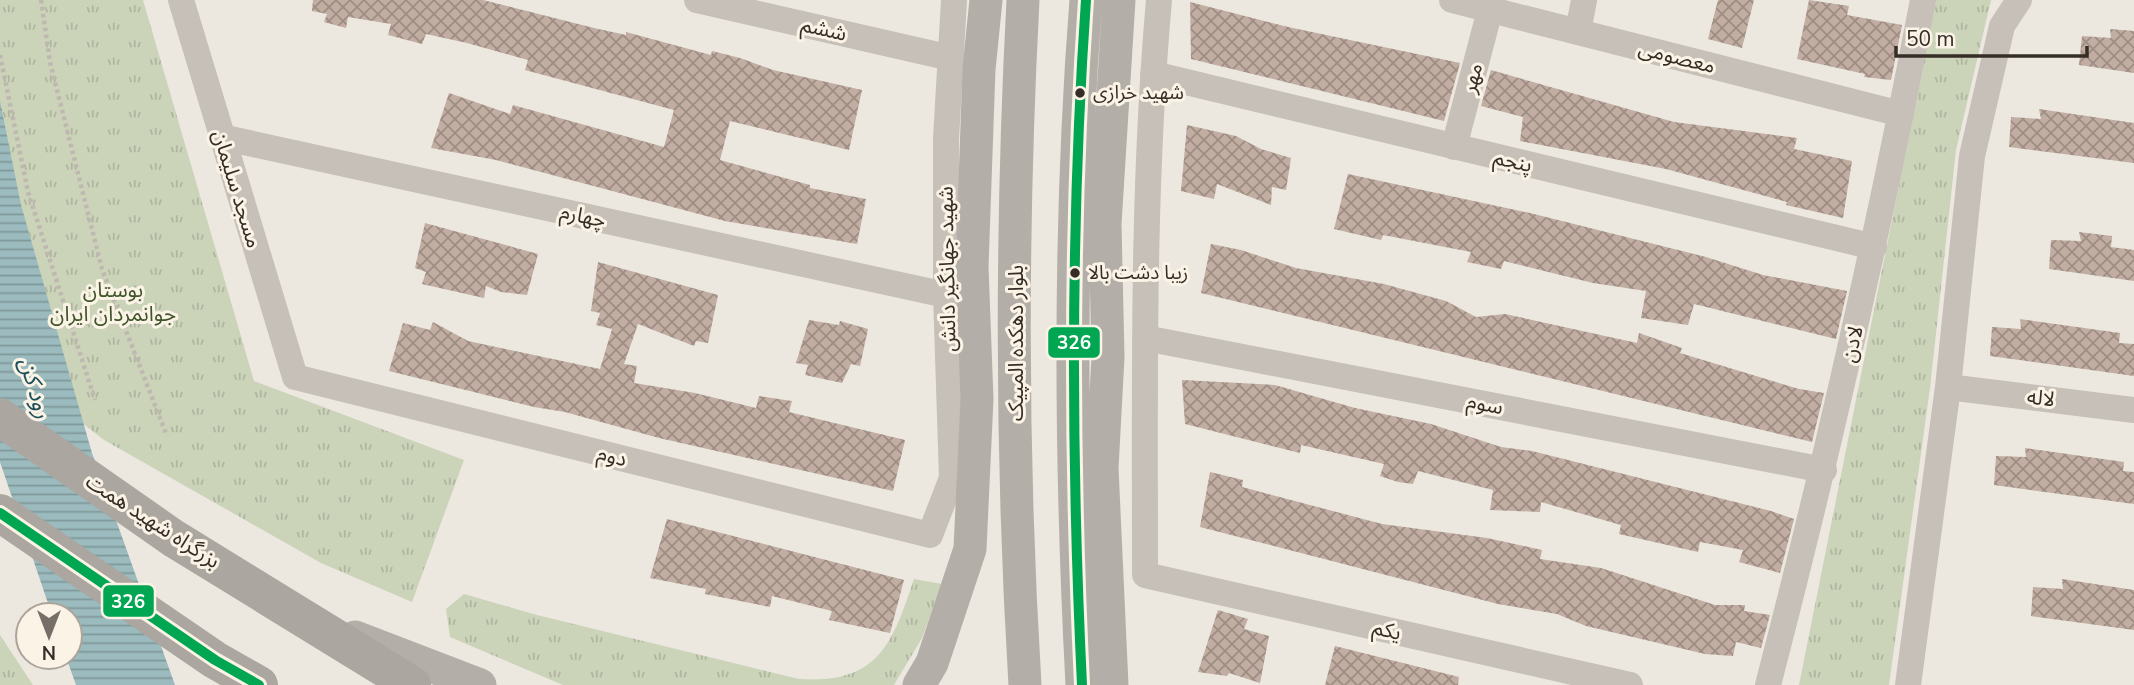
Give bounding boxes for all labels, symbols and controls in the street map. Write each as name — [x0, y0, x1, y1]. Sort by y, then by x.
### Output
street label: ششم — [798, 10, 850, 49]
scale bar — [1896, 14, 2087, 58]
text: 50 m — [1906, 25, 1955, 53]
street label: معصومی — [1636, 34, 1718, 80]
street label: مهر — [1454, 60, 1489, 97]
place label: شهید خرازی — [1093, 80, 1184, 106]
marker: شهید خرازی — [1073, 86, 1087, 100]
street label: مسجد سلیمان — [206, 127, 268, 251]
street label: پنجم — [1491, 143, 1535, 180]
street label: شهید جهانگیر دانش — [932, 186, 962, 352]
street label: چهارم — [557, 198, 608, 236]
place label: زیبا دشت بالا — [1088, 260, 1188, 286]
street label: بلوار دهکده المپیک — [1002, 265, 1030, 421]
marker: زیبا دشت بالا — [1068, 266, 1082, 280]
park label: بوستان جوانمردان ایران — [50, 276, 176, 328]
street label: لادن — [1834, 323, 1870, 365]
line badge: 326 — [1047, 326, 1101, 359]
text: 326 — [1057, 330, 1091, 356]
water label: رود کن — [12, 354, 58, 422]
street label: لاله — [2025, 382, 2057, 414]
street label: سوم — [1464, 387, 1506, 423]
street label: دوم — [594, 439, 630, 475]
street label: بزرگراه شهید همت — [80, 467, 226, 575]
line badge: 326 — [102, 584, 155, 618]
text: 326 — [111, 589, 145, 615]
north arrow — [14, 601, 84, 671]
street label: یکم — [1370, 613, 1404, 648]
text: N — [42, 639, 56, 665]

